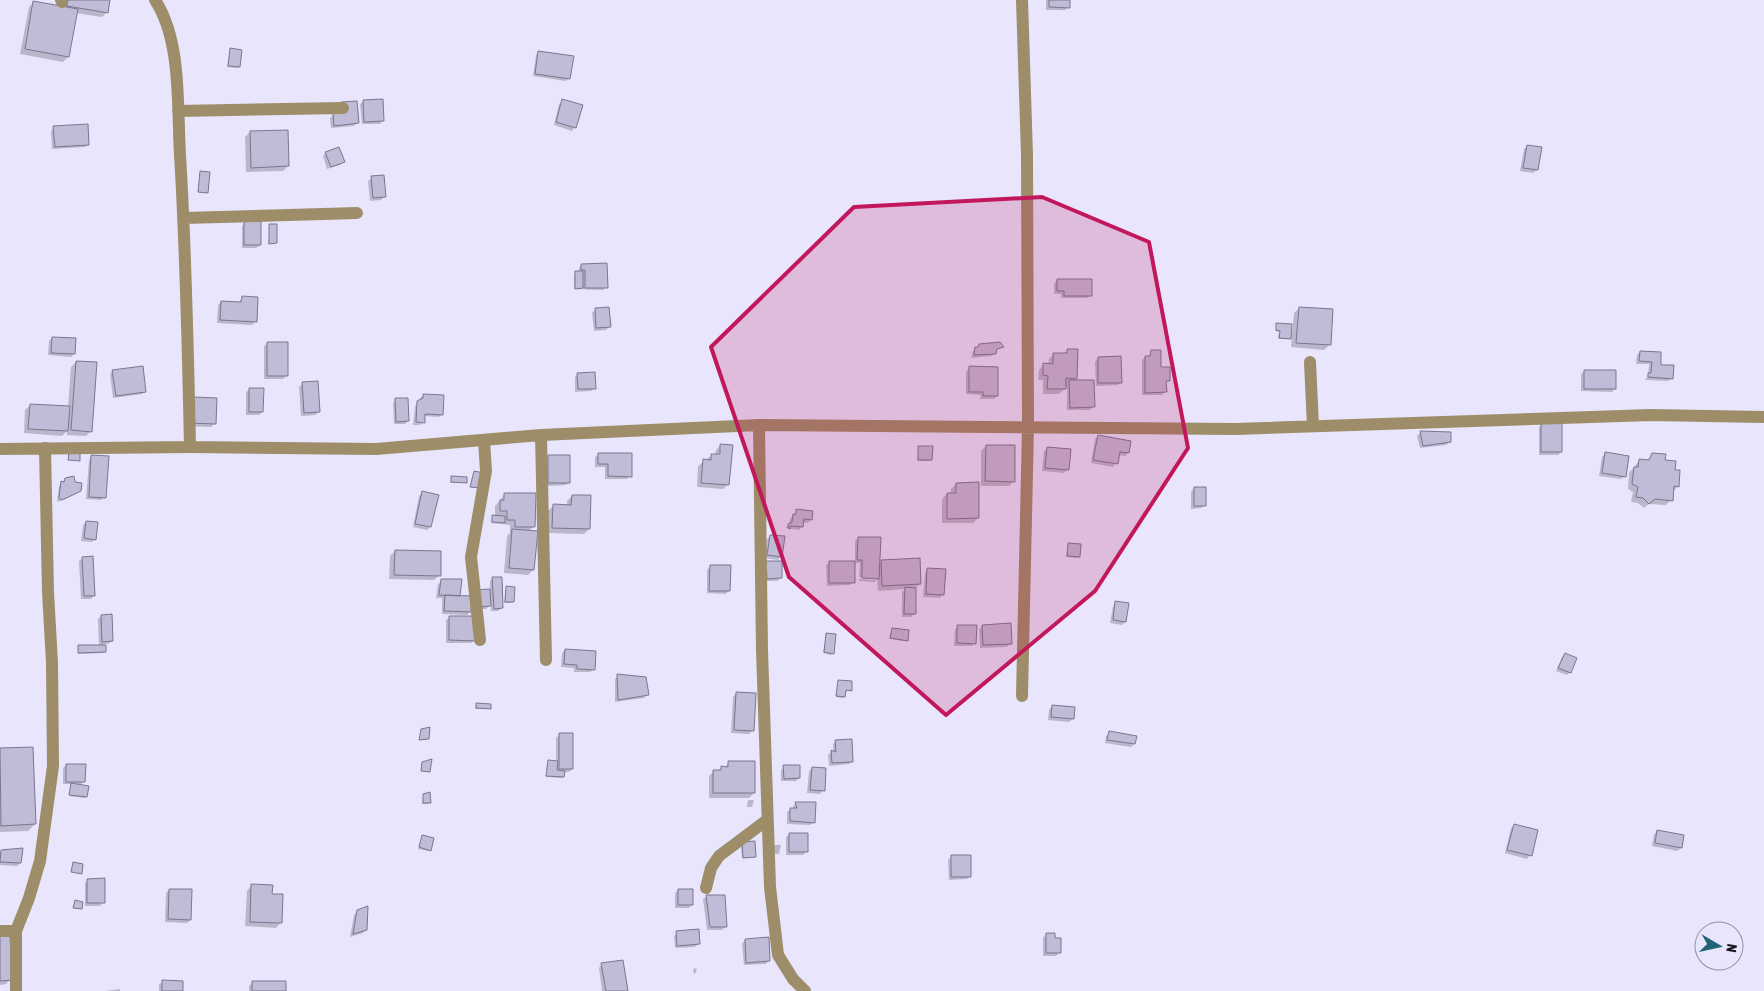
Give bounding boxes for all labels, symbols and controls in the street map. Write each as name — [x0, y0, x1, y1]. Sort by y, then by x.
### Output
north arrow — [1694, 921, 1744, 971]
text: N — [1723, 943, 1740, 953]

